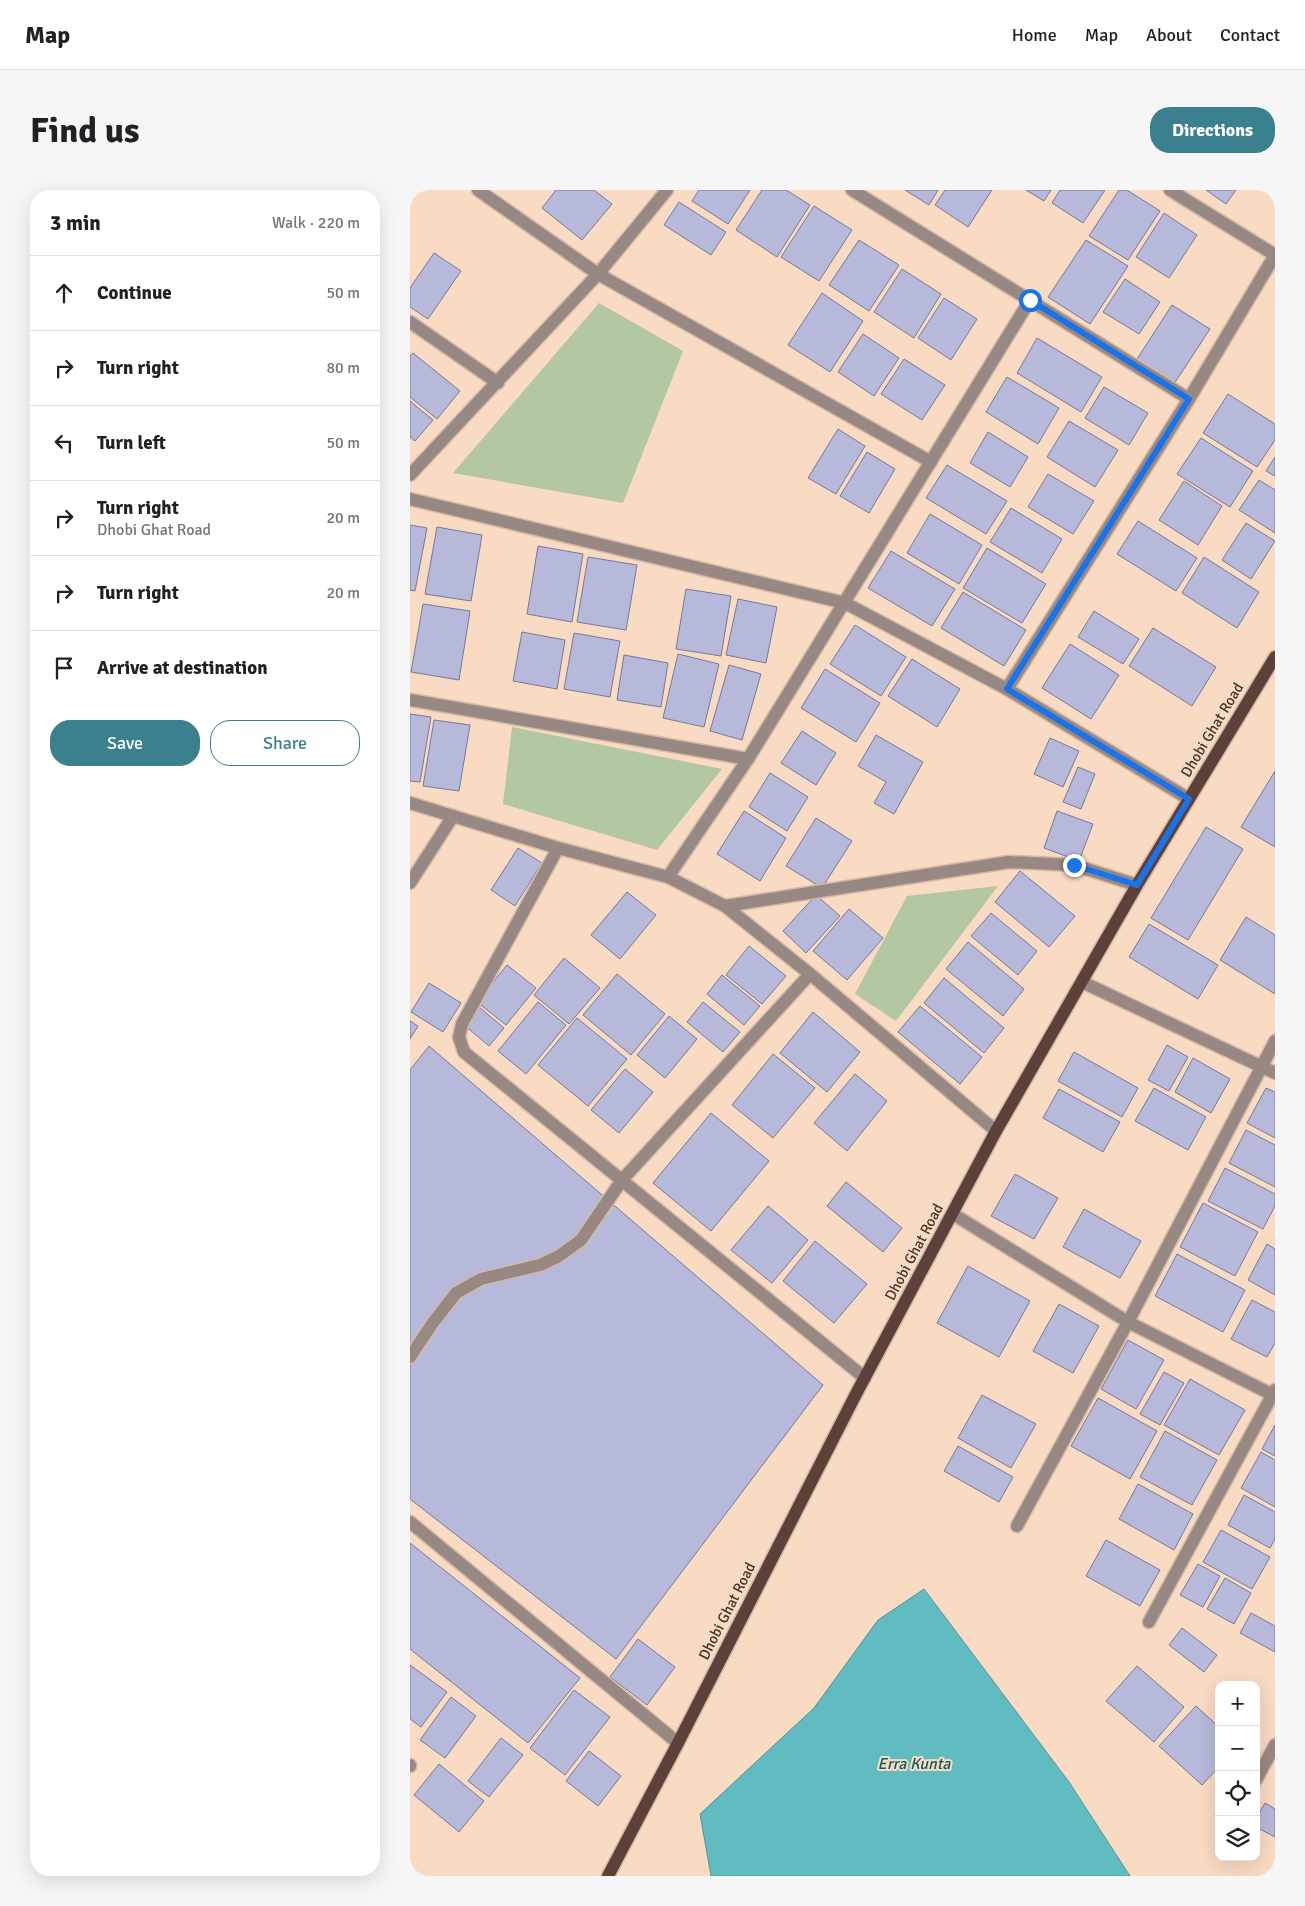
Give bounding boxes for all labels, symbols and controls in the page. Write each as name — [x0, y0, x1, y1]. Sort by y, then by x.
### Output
text: Map — [25, 20, 70, 50]
text: Home — [1012, 24, 1057, 46]
text: Map — [1085, 24, 1118, 46]
text: About — [1146, 24, 1192, 46]
text: Contact — [1220, 24, 1280, 46]
button: Directions — [1150, 107, 1275, 153]
text: Find us — [30, 109, 140, 152]
text: 3 min — [50, 210, 101, 236]
text: Walk · 220 m — [272, 213, 360, 233]
icon: ahead — [50, 279, 78, 307]
text: Continue — [97, 281, 172, 305]
text: 50 m — [326, 283, 360, 303]
route start — [1019, 289, 1042, 312]
icon: right — [50, 354, 78, 382]
text: Turn right — [97, 356, 179, 380]
text: 80 m — [326, 358, 360, 378]
icon: left — [50, 429, 78, 457]
text: Turn left — [97, 431, 166, 455]
text: 50 m — [326, 433, 360, 453]
text: Turn right — [97, 496, 179, 520]
icon: right — [50, 504, 78, 532]
text: 20 m — [326, 508, 360, 528]
text: Dhobi Ghat Road — [97, 520, 211, 540]
icon: right — [50, 579, 78, 607]
text: Turn right — [97, 581, 179, 605]
text: 20 m — [326, 583, 360, 603]
icon: arrive — [50, 654, 78, 682]
text: Arrive at destination — [97, 656, 268, 680]
street label: Dhobi Ghat Road — [1177, 680, 1247, 780]
button: Save — [50, 720, 200, 766]
button: Share — [210, 720, 360, 766]
route end — [1063, 854, 1086, 877]
street label: Dhobi Ghat Road — [881, 1201, 947, 1303]
street label: Dhobi Ghat Road — [695, 1559, 759, 1663]
map controls — [1215, 1681, 1260, 1861]
button: + — [1215, 1681, 1260, 1726]
button: − — [1215, 1726, 1260, 1771]
water label: Erra Kunta — [878, 1754, 951, 1774]
button: locate — [1215, 1771, 1260, 1816]
button: layers — [1215, 1816, 1260, 1861]

